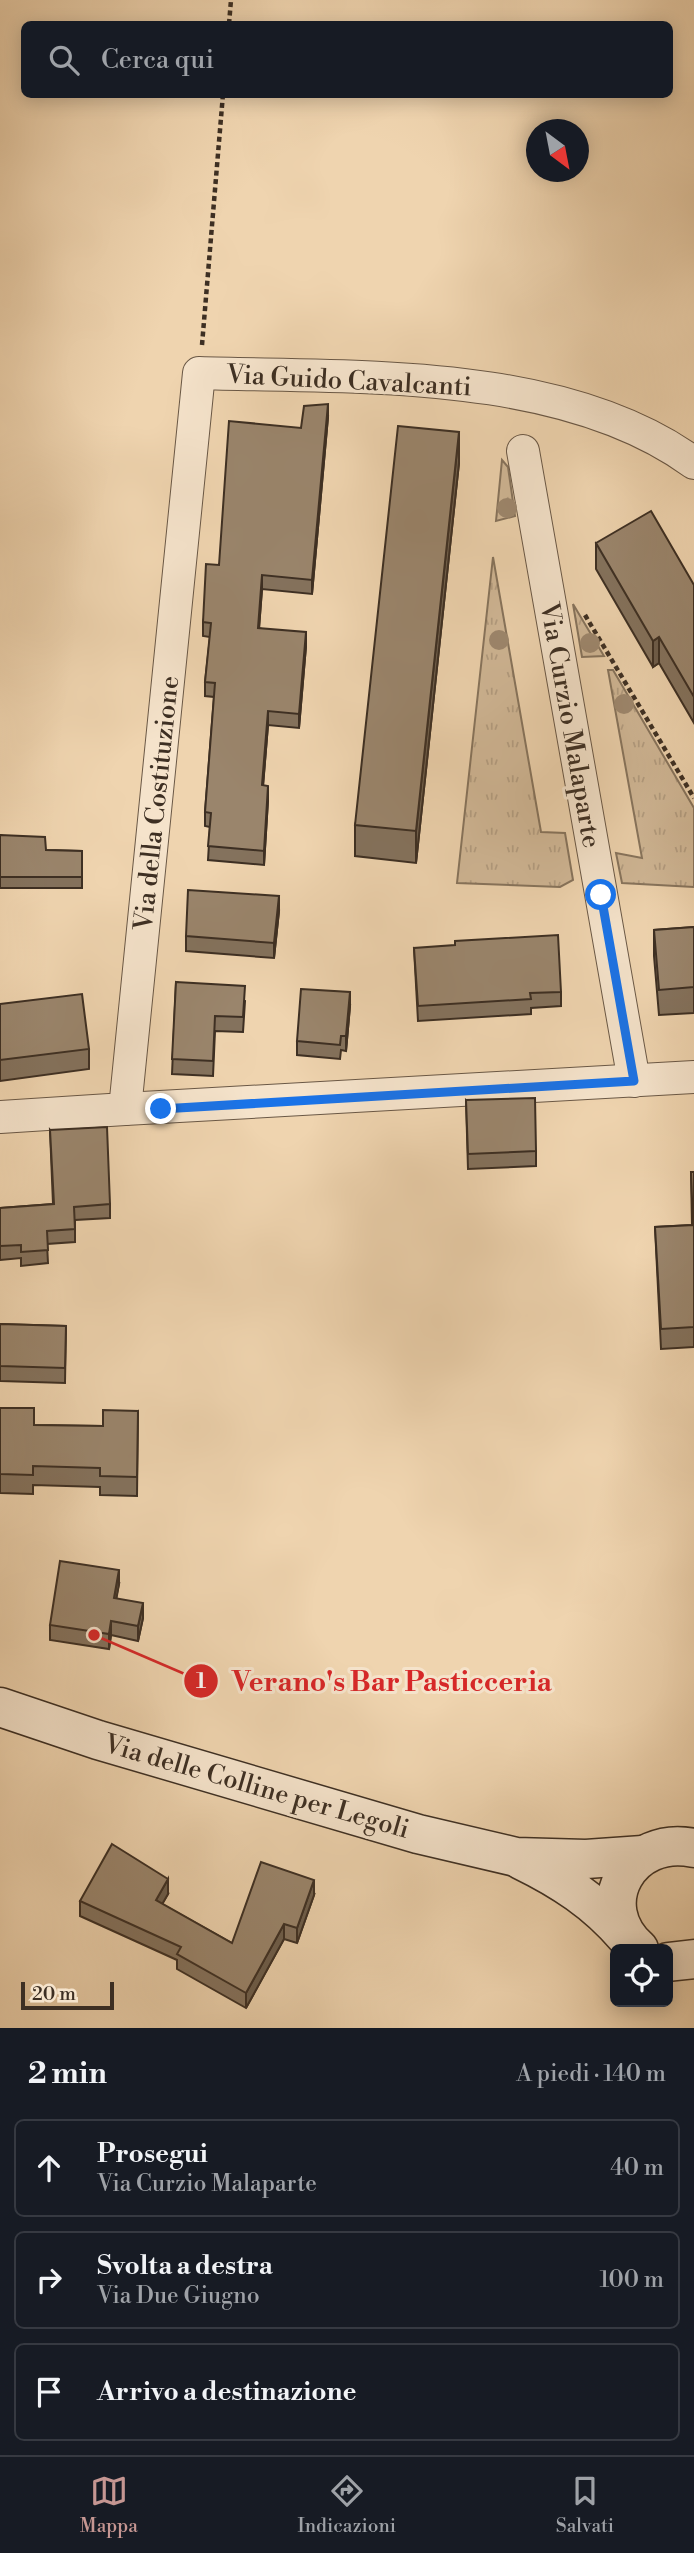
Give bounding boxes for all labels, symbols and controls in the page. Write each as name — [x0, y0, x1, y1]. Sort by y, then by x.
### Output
search box — [21, 21, 673, 98]
icon: search — [45, 41, 83, 79]
text: Cerca qui — [101, 44, 214, 76]
north arrow — [526, 119, 589, 182]
street label: Via Guido Cavalcanti — [224, 359, 472, 403]
street label: Via Curzio Malaparte — [533, 599, 607, 850]
street label: Via della Costituzione — [128, 674, 186, 933]
route start — [585, 879, 616, 910]
route end — [145, 1093, 176, 1124]
callout: Verano's Bar Pasticceria — [183, 1656, 566, 1705]
text: Verano's Bar Pasticceria — [231, 1665, 553, 1700]
text: 1 — [196, 1669, 206, 1695]
street label: Via delle Colline per Legoli — [100, 1728, 413, 1846]
map controls — [610, 1944, 673, 2007]
button: locate — [610, 1944, 673, 2007]
scale bar — [21, 1979, 114, 2011]
text: 20 m — [32, 1982, 76, 2006]
text: 2 min — [28, 2055, 107, 2093]
text: A piedi · 140 m — [516, 2060, 666, 2088]
text: Prosegui — [97, 2138, 208, 2170]
icon: ahead — [30, 2149, 68, 2187]
text: 40 m — [610, 2154, 664, 2182]
text: Via Curzio Malaparte — [97, 2170, 317, 2198]
text: Svolta a destra — [97, 2250, 273, 2282]
icon: right — [30, 2261, 68, 2299]
text: 100 m — [599, 2266, 664, 2294]
text: Via Due Giugno — [97, 2282, 260, 2310]
icon: arrive — [30, 2373, 68, 2411]
text: Arrivo a destinazione — [97, 2376, 356, 2408]
tab: Mappa — [80, 2472, 138, 2538]
tab: Indicazioni — [298, 2472, 396, 2538]
tab: Salvati — [556, 2472, 614, 2538]

